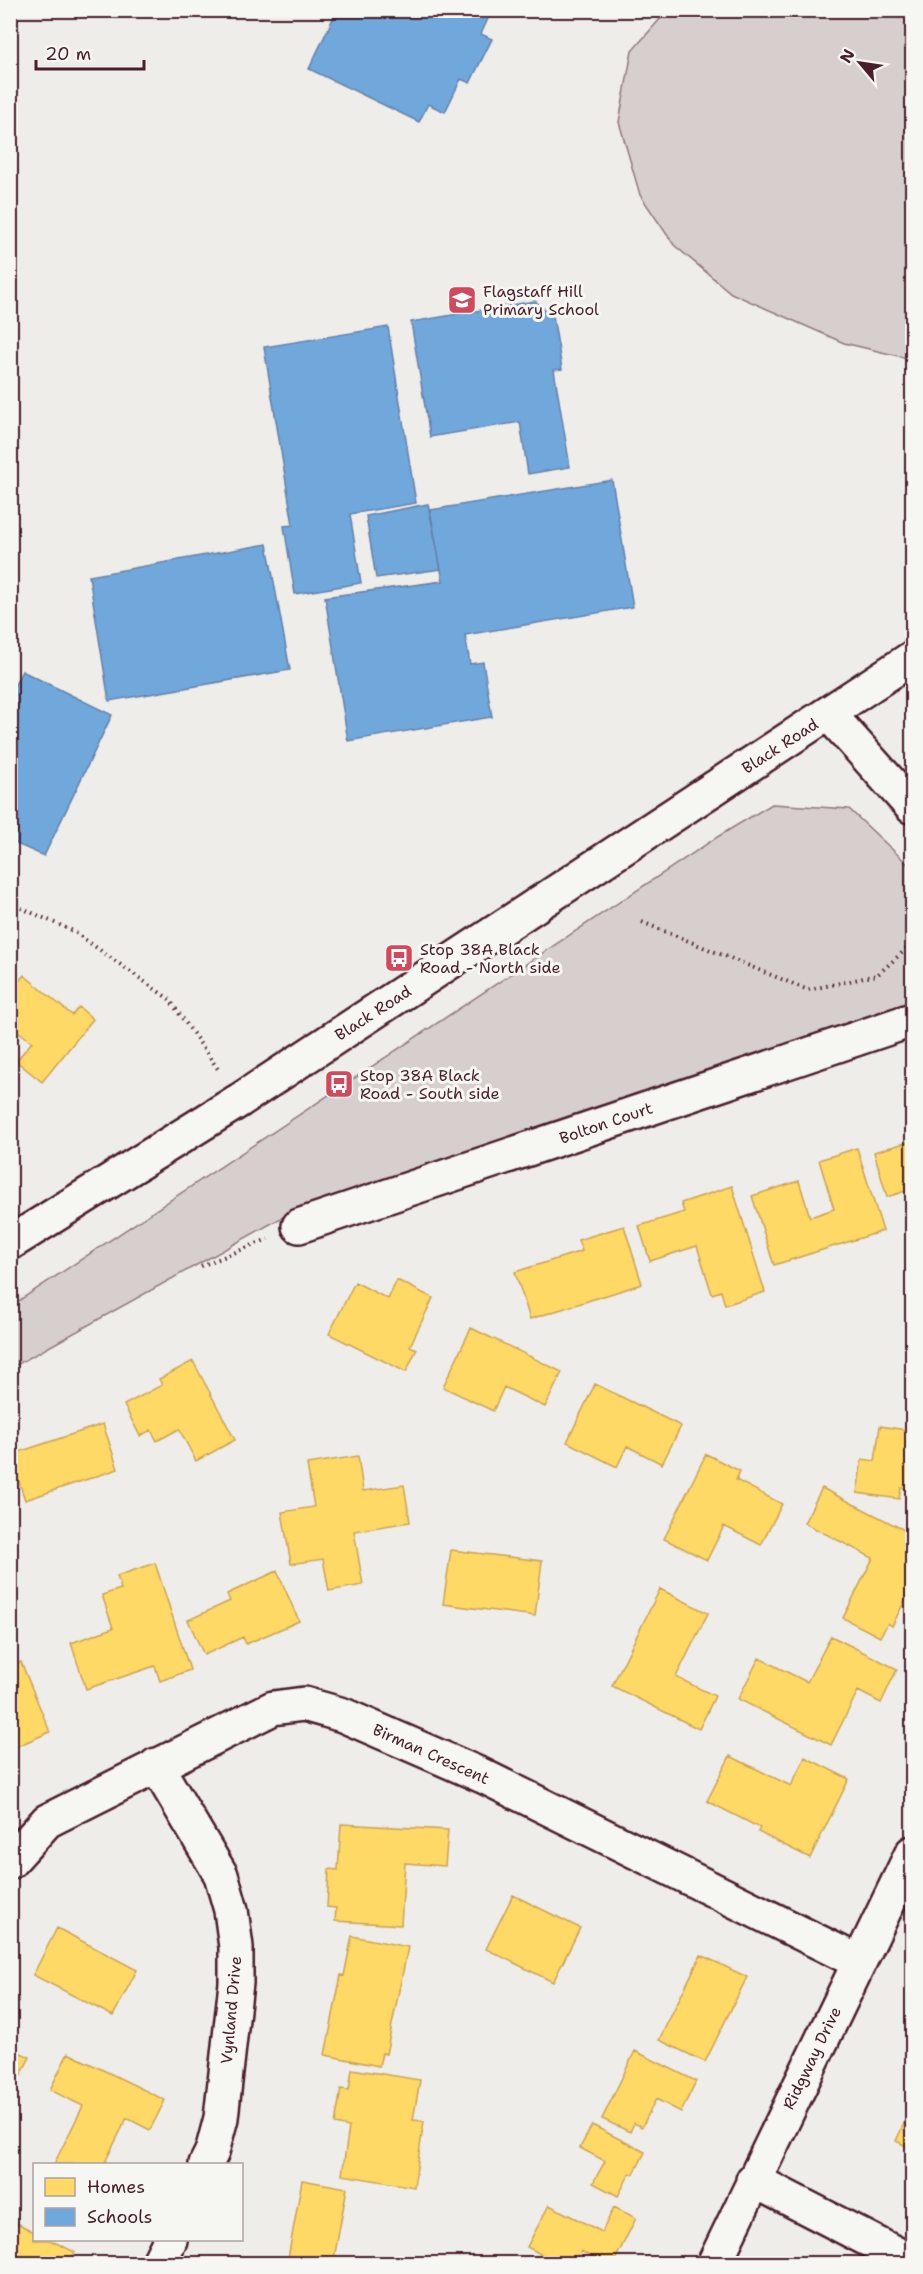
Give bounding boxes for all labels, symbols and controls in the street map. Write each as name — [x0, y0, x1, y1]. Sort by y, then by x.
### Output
scale bar — [36, 33, 144, 71]
north arrow — [830, 33, 890, 93]
text: 20 m — [45, 42, 91, 66]
text: N — [835, 45, 860, 67]
place label: Flagstaff Hill Primary School — [483, 281, 599, 320]
school or university icon: Flagstaff Hill Primary School — [446, 284, 478, 316]
street label: Black Road — [738, 713, 822, 779]
place label: Stop 38A Black Road - North side — [420, 939, 561, 978]
bus stop icon: Stop 38A Black Road - North side — [383, 942, 415, 974]
street label: Black Road — [331, 980, 415, 1046]
place label: Stop 38A Black Road - South side — [360, 1065, 500, 1104]
bus stop icon: Stop 38A Black Road - South side — [323, 1068, 355, 1100]
street label: Bolton Court — [557, 1097, 655, 1149]
street label: Birman Crescent — [369, 1719, 493, 1789]
street label: Vynland Drive — [216, 1955, 246, 2065]
street label: Ridgway Drive — [778, 2003, 846, 2113]
legend — [33, 2163, 243, 2241]
text: Homes — [87, 2175, 145, 2199]
text: Schools — [87, 2205, 153, 2229]

